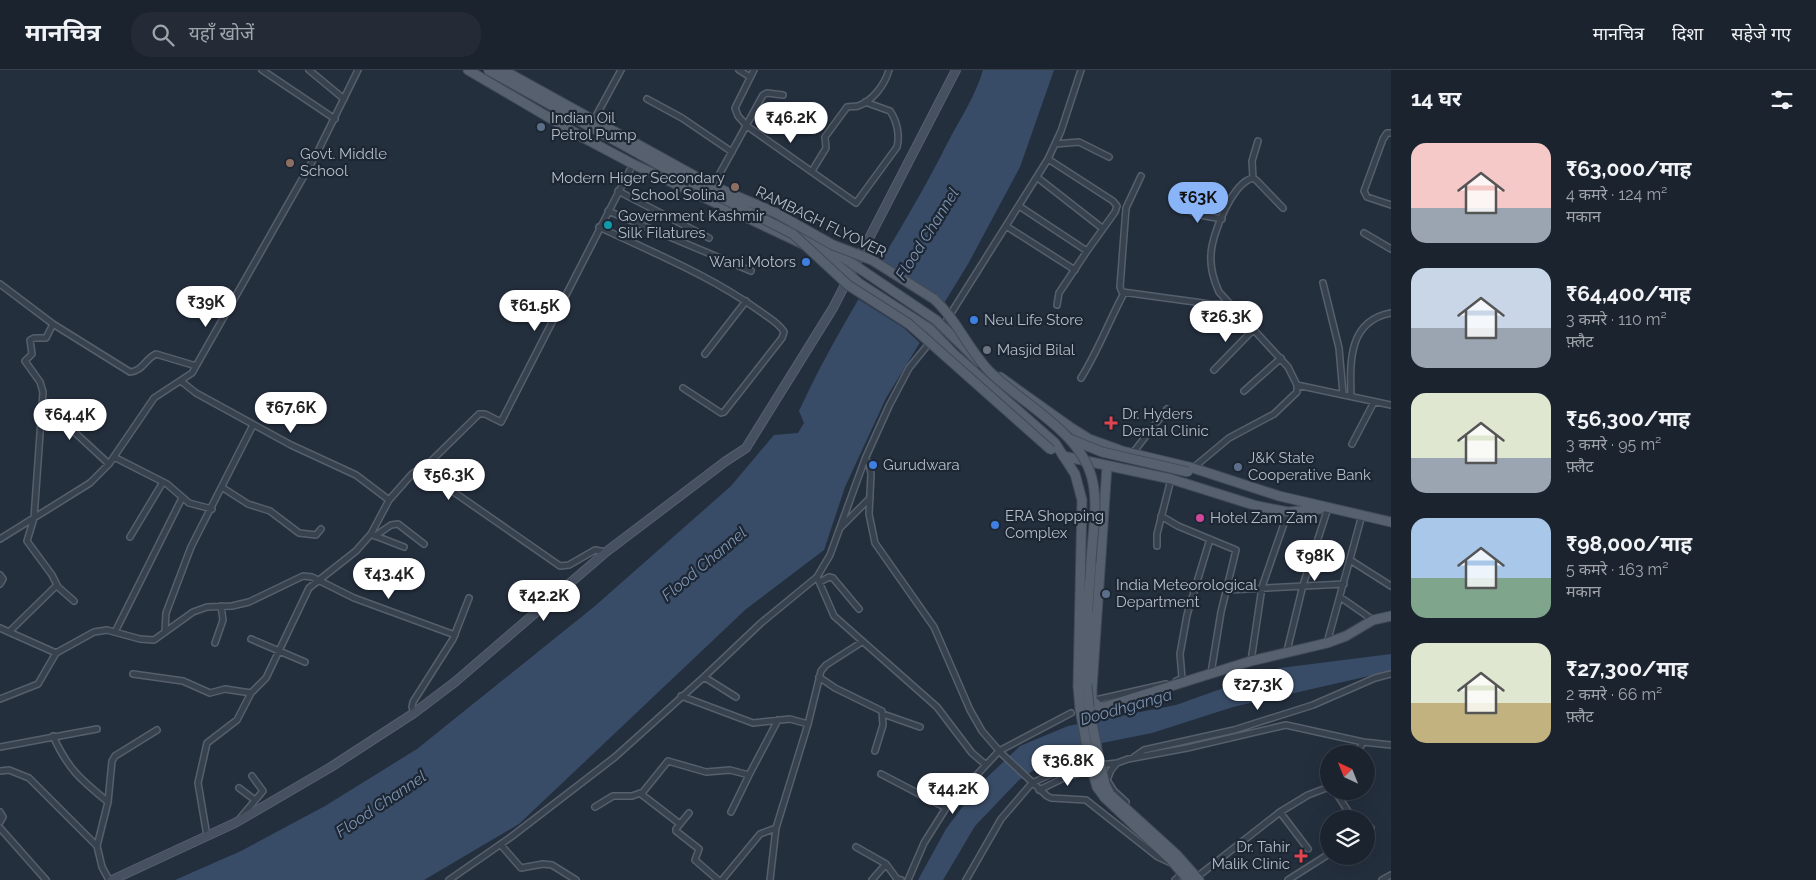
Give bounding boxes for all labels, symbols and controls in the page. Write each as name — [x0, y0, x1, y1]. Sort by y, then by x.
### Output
search box — [131, 12, 481, 57]
text: मानचित्र — [25, 18, 101, 47]
icon: search — [149, 21, 177, 49]
text: यहाँ खोजें — [189, 22, 254, 44]
text: मानचित्र — [1593, 23, 1644, 44]
text: दिशा — [1672, 23, 1703, 44]
text: सहेजे गए — [1731, 23, 1791, 44]
text: 14 घर — [1411, 86, 1461, 111]
icon: filters — [1768, 86, 1796, 114]
pin: ₹46.2K — [750, 102, 832, 144]
text: ₹46.2K — [766, 108, 816, 127]
place label: Indian Oil Petrol Pump — [551, 109, 637, 144]
marker: Indian Oil Petrol Pump — [535, 121, 547, 133]
place label: Govt. Middle School — [300, 145, 387, 180]
text: ₹63,000/माह — [1566, 156, 1691, 181]
marker: Govt. Middle School — [284, 157, 296, 169]
icon: home — [1451, 163, 1511, 223]
place label: Modern Higer Secondary School Solina — [551, 169, 725, 204]
marker: Modern Higer Secondary School Solina — [729, 181, 741, 193]
pin: ₹63K — [1168, 182, 1228, 224]
street label: RAMBAGH FLYOVER — [753, 183, 889, 262]
water label: Flood Channel — [891, 184, 963, 284]
text: 4 कमरे · 124 m² — [1566, 185, 1667, 204]
text: ₹63K — [1179, 188, 1217, 207]
place label: Government Kashmir Silk Filatures — [618, 207, 765, 242]
text: मकान — [1566, 207, 1601, 226]
marker: Government Kashmir Silk Filatures — [602, 219, 614, 231]
place label: Wani Motors — [709, 253, 796, 271]
marker: Wani Motors — [800, 256, 812, 268]
text: ₹64,400/माह — [1566, 281, 1691, 306]
pin: ₹39K — [176, 286, 236, 328]
icon: home — [1451, 288, 1511, 348]
pin: ₹61.5K — [494, 290, 576, 332]
text: ₹39K — [187, 292, 225, 311]
text: ₹61.5K — [510, 296, 560, 315]
pin: ₹26.3K — [1185, 300, 1267, 343]
text: ₹26.3K — [1201, 307, 1251, 326]
text: 3 कमरे · 110 m² — [1566, 310, 1667, 329]
place label: Neu Life Store — [984, 311, 1083, 329]
marker: Neu Life Store — [968, 314, 980, 326]
text: फ़्लैट — [1566, 332, 1594, 351]
place label: Masjid Bilal — [997, 341, 1076, 359]
marker: Masjid Bilal — [981, 344, 993, 356]
pin: ₹67.6K — [250, 392, 332, 434]
pin: ₹64.4K — [29, 398, 111, 441]
text: ₹67.6K — [266, 398, 316, 417]
text: ₹64.4K — [45, 405, 95, 424]
place label: Dr. Hyders Dental Clinic — [1122, 405, 1209, 440]
text: ₹56,300/माह — [1566, 406, 1690, 431]
icon: home — [1451, 413, 1511, 473]
marker: Dr. Hyders Dental Clinic — [1104, 416, 1118, 430]
text: 3 कमरे · 95 m² — [1566, 435, 1661, 454]
place label: J&K State Cooperative Bank — [1248, 449, 1371, 484]
place label: Gurudwara — [883, 456, 960, 474]
text: फ़्लैट — [1566, 457, 1594, 476]
pin: ₹56.3K — [408, 458, 490, 501]
marker: Gurudwara — [867, 459, 879, 471]
marker: J&K State Cooperative Bank — [1232, 461, 1244, 473]
text: ₹56.3K — [424, 465, 474, 484]
place label: ERA Shopping Complex — [1005, 507, 1104, 542]
place label: Hotel Zam Zam — [1210, 509, 1318, 527]
marker: Hotel Zam Zam — [1194, 512, 1206, 524]
marker: ERA Shopping Complex — [989, 519, 1001, 531]
water label: Flood Channel — [658, 523, 750, 605]
text: ₹98,000/माह — [1566, 531, 1692, 556]
icon: home — [1451, 538, 1511, 598]
pin: ₹98K — [1285, 540, 1345, 582]
text: ₹98K — [1296, 546, 1334, 565]
pin: ₹43.4K — [348, 558, 430, 600]
text: 5 कमरे · 163 m² — [1566, 560, 1668, 579]
text: ₹43.4K — [364, 564, 414, 583]
place label: India Meteorological Department — [1116, 576, 1258, 611]
pin: ₹42.2K — [503, 580, 585, 622]
text: मकान — [1566, 582, 1601, 601]
text: ₹42.2K — [519, 586, 569, 605]
marker: India Meteorological Department — [1100, 588, 1112, 600]
text: ₹27,300/माह — [1566, 656, 1688, 681]
icon: home — [1451, 663, 1511, 723]
pin: ₹27.3K — [1217, 668, 1299, 711]
text: ₹27.3K — [1234, 675, 1282, 694]
water label: Doodhganga — [1078, 685, 1175, 729]
text: 2 कमरे · 66 m² — [1566, 685, 1662, 704]
text: फ़्लैट — [1566, 707, 1594, 726]
pin: ₹36.8K — [1027, 744, 1109, 787]
north arrow — [1320, 745, 1375, 800]
map controls — [1320, 745, 1375, 865]
text: ₹36.8K — [1042, 751, 1094, 770]
water label: Flood Channel — [332, 767, 430, 841]
pin: ₹44.2K — [912, 772, 994, 815]
text: ₹44.2K — [928, 779, 978, 798]
button: layers — [1320, 810, 1375, 865]
place label: Dr. Tahir Malik Clinic — [1212, 838, 1291, 873]
marker: Dr. Tahir Malik Clinic — [1294, 849, 1308, 863]

